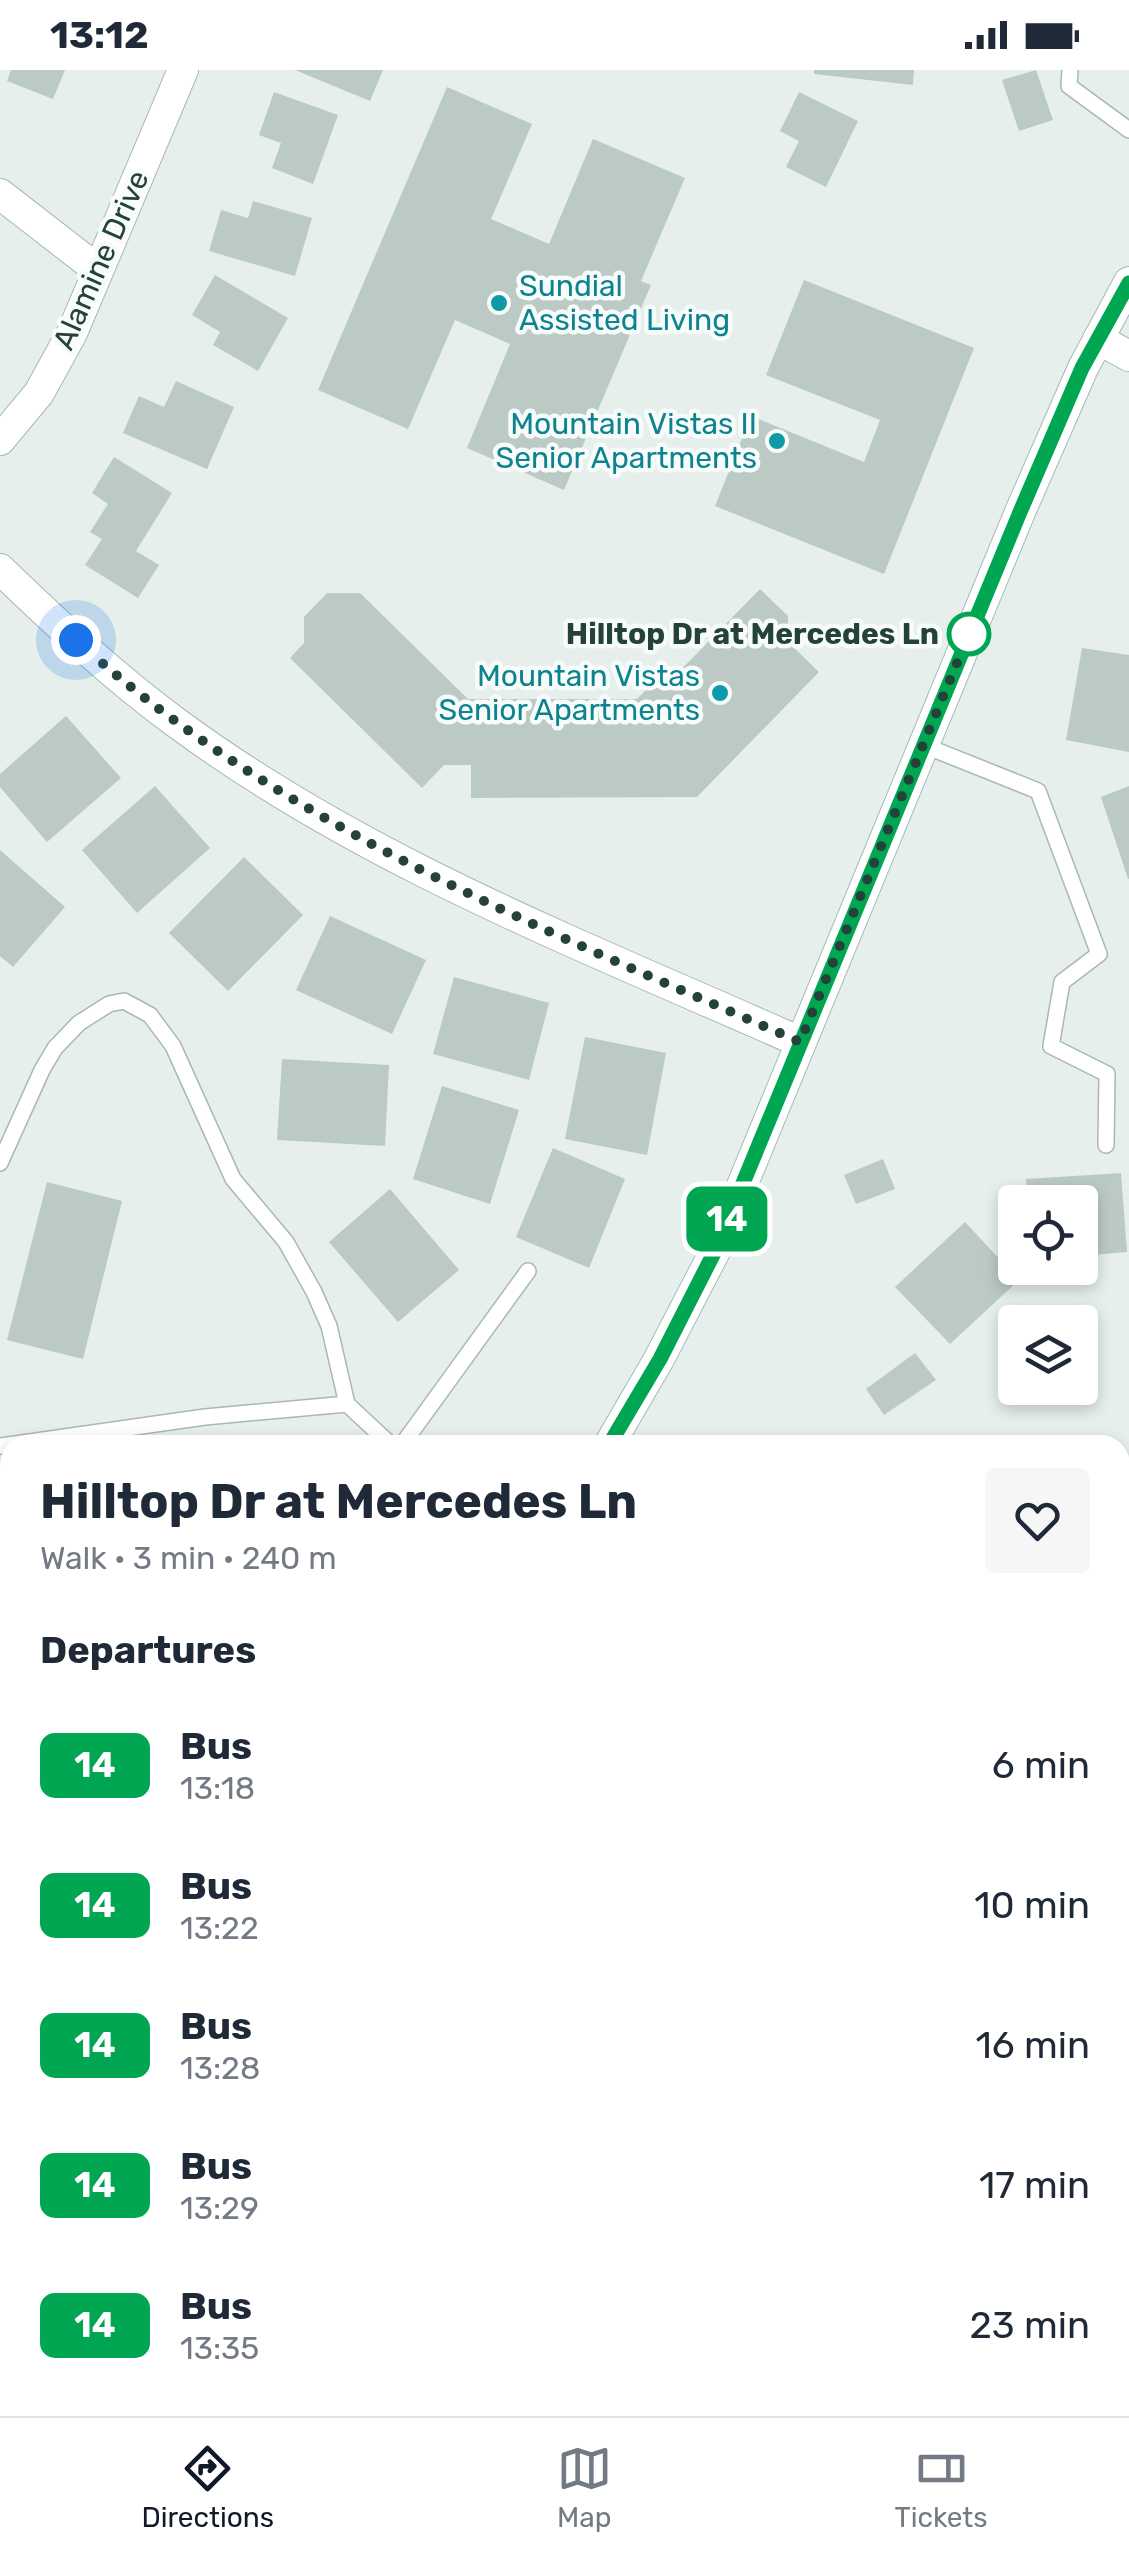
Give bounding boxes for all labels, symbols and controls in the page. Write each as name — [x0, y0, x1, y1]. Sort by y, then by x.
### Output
text: 13:12 — [50, 12, 149, 58]
street label: Alamine Drive — [45, 165, 157, 355]
place label: Sundial Assisted Living — [519, 268, 730, 338]
marker: Sundial Assisted Living — [488, 292, 510, 314]
place label: Mountain Vistas II Senior Apartments — [495, 406, 757, 476]
marker: Mountain Vistas II Senior Apartments — [766, 430, 788, 452]
marker: Hilltop Dr at Mercedes Ln — [948, 613, 990, 655]
your location — [51, 615, 101, 665]
place label: Hilltop Dr at Mercedes Ln — [566, 616, 939, 652]
place label: Mountain Vistas Senior Apartments — [438, 658, 700, 728]
marker: Mountain Vistas Senior Apartments — [709, 682, 731, 704]
map controls — [998, 1185, 1098, 1405]
button: locate — [998, 1185, 1098, 1285]
line badge: 14 — [682, 1186, 772, 1252]
text: 14 — [706, 1198, 748, 1240]
button: layers — [998, 1305, 1098, 1405]
button: heart — [985, 1468, 1090, 1573]
text: Hilltop Dr at Mercedes Ln — [40, 1473, 637, 1530]
text: Walk · 3 min · 240 m — [40, 1539, 337, 1577]
text: Departures — [40, 1627, 256, 1673]
text: Bus — [180, 1723, 252, 1769]
text: 6 min — [992, 1742, 1090, 1788]
text: 14 — [74, 1744, 116, 1786]
text: 13:18 — [180, 1769, 255, 1807]
text: Bus — [180, 1863, 252, 1909]
text: 10 min — [974, 1882, 1090, 1928]
text: 14 — [74, 1884, 116, 1926]
text: 13:22 — [180, 1909, 259, 1947]
text: Bus — [180, 2003, 252, 2049]
text: 16 min — [976, 2022, 1090, 2068]
text: 14 — [74, 2024, 116, 2066]
text: 13:28 — [180, 2049, 260, 2087]
text: Bus — [180, 2143, 252, 2189]
text: 17 min — [979, 2162, 1090, 2208]
text: 14 — [74, 2164, 116, 2206]
text: 13:29 — [180, 2189, 259, 2227]
text: Bus — [180, 2283, 252, 2329]
text: 23 min — [970, 2302, 1090, 2348]
text: 14 — [74, 2304, 116, 2346]
text: 13:35 — [180, 2329, 259, 2367]
tab: Directions — [141, 2441, 274, 2534]
tab: Map — [557, 2441, 612, 2534]
tab: Tickets — [895, 2441, 988, 2534]

